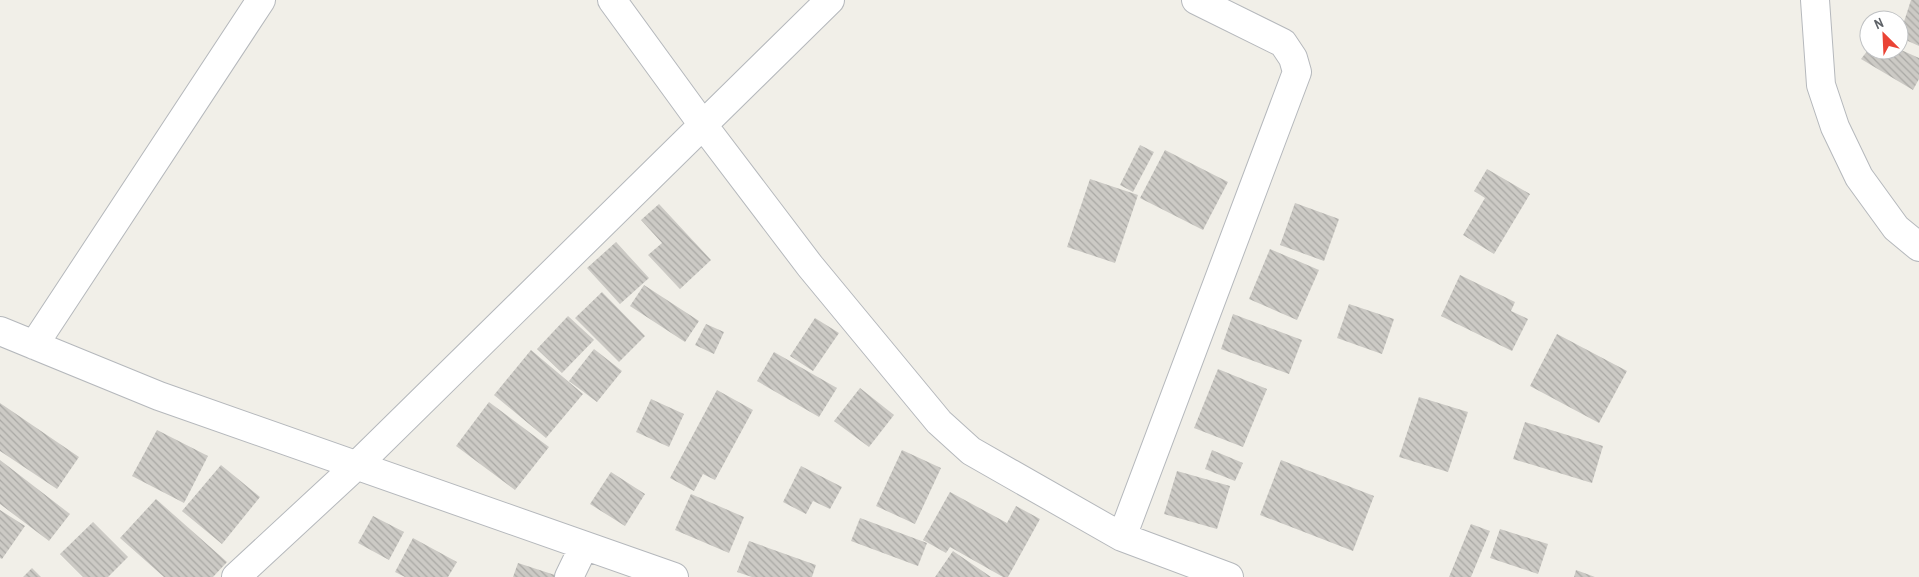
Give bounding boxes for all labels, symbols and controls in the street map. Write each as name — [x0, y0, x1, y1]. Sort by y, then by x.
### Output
north arrow — [1859, 10, 1909, 60]
text: N — [1871, 13, 1886, 33]

